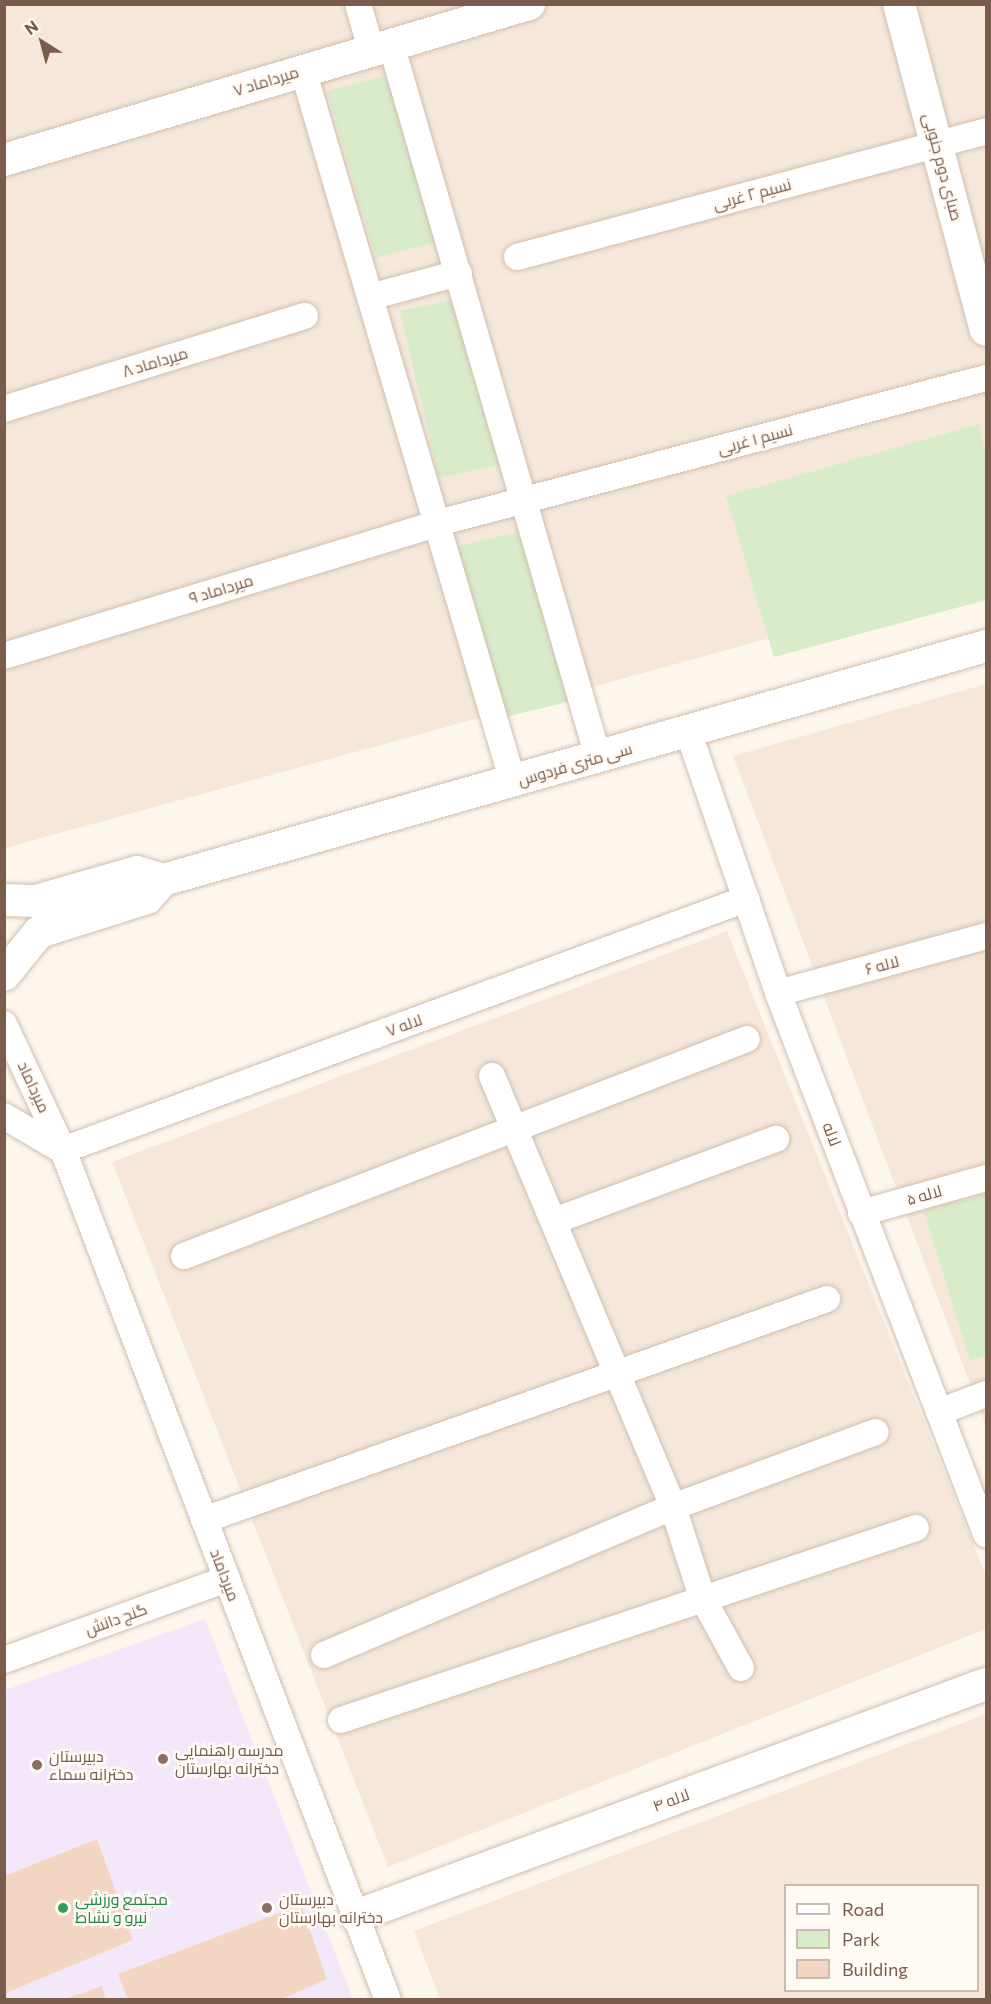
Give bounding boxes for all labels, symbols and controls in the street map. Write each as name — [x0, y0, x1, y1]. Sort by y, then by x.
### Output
north arrow — [12, 12, 72, 72]
text: N — [21, 16, 42, 38]
street label: میرداماد ۷ — [231, 62, 301, 100]
street label: صبای دوم جنوبی — [919, 111, 967, 223]
street label: نسیم ۲ غربی — [711, 174, 793, 214]
street label: میرداماد ۸ — [120, 343, 190, 381]
street label: نسیم ۱ غربی — [715, 420, 795, 458]
street label: میرداماد ۹ — [187, 570, 255, 608]
street label: سی متری فردوس — [516, 739, 634, 789]
street label: لاله ۶ — [863, 951, 901, 979]
street label: لاله ۷ — [383, 1010, 425, 1040]
street label: میرداماد — [14, 1058, 54, 1116]
street label: لاله — [819, 1119, 845, 1149]
street label: لاله ۵ — [904, 1181, 944, 1209]
street label: میرداماد — [206, 1546, 244, 1604]
street label: گنج دانش — [82, 1599, 150, 1639]
place label: مدرسه راهنمایی دخترانه بهارستان — [175, 1740, 283, 1778]
place label: دبیرستان دخترانه سماء — [49, 1746, 133, 1784]
marker: مدرسه راهنمایی دخترانه بهارستان — [156, 1752, 170, 1766]
marker: دبیرستان دخترانه سماء — [30, 1758, 44, 1772]
street label: لاله ۴ — [650, 1785, 692, 1815]
legend — [784, 1884, 979, 1992]
place label: مجتمع ورزشی نیرو و نشاط — [75, 1889, 168, 1927]
place label: دبیرستان دخترانه بهارستان — [279, 1889, 383, 1927]
text: Road — [842, 1898, 884, 1920]
marker: مجتمع ورزشی نیرو و نشاط — [56, 1901, 70, 1915]
marker: دبیرستان دخترانه بهارستان — [260, 1901, 274, 1915]
text: Park — [842, 1928, 880, 1950]
text: Building — [842, 1958, 908, 1980]

